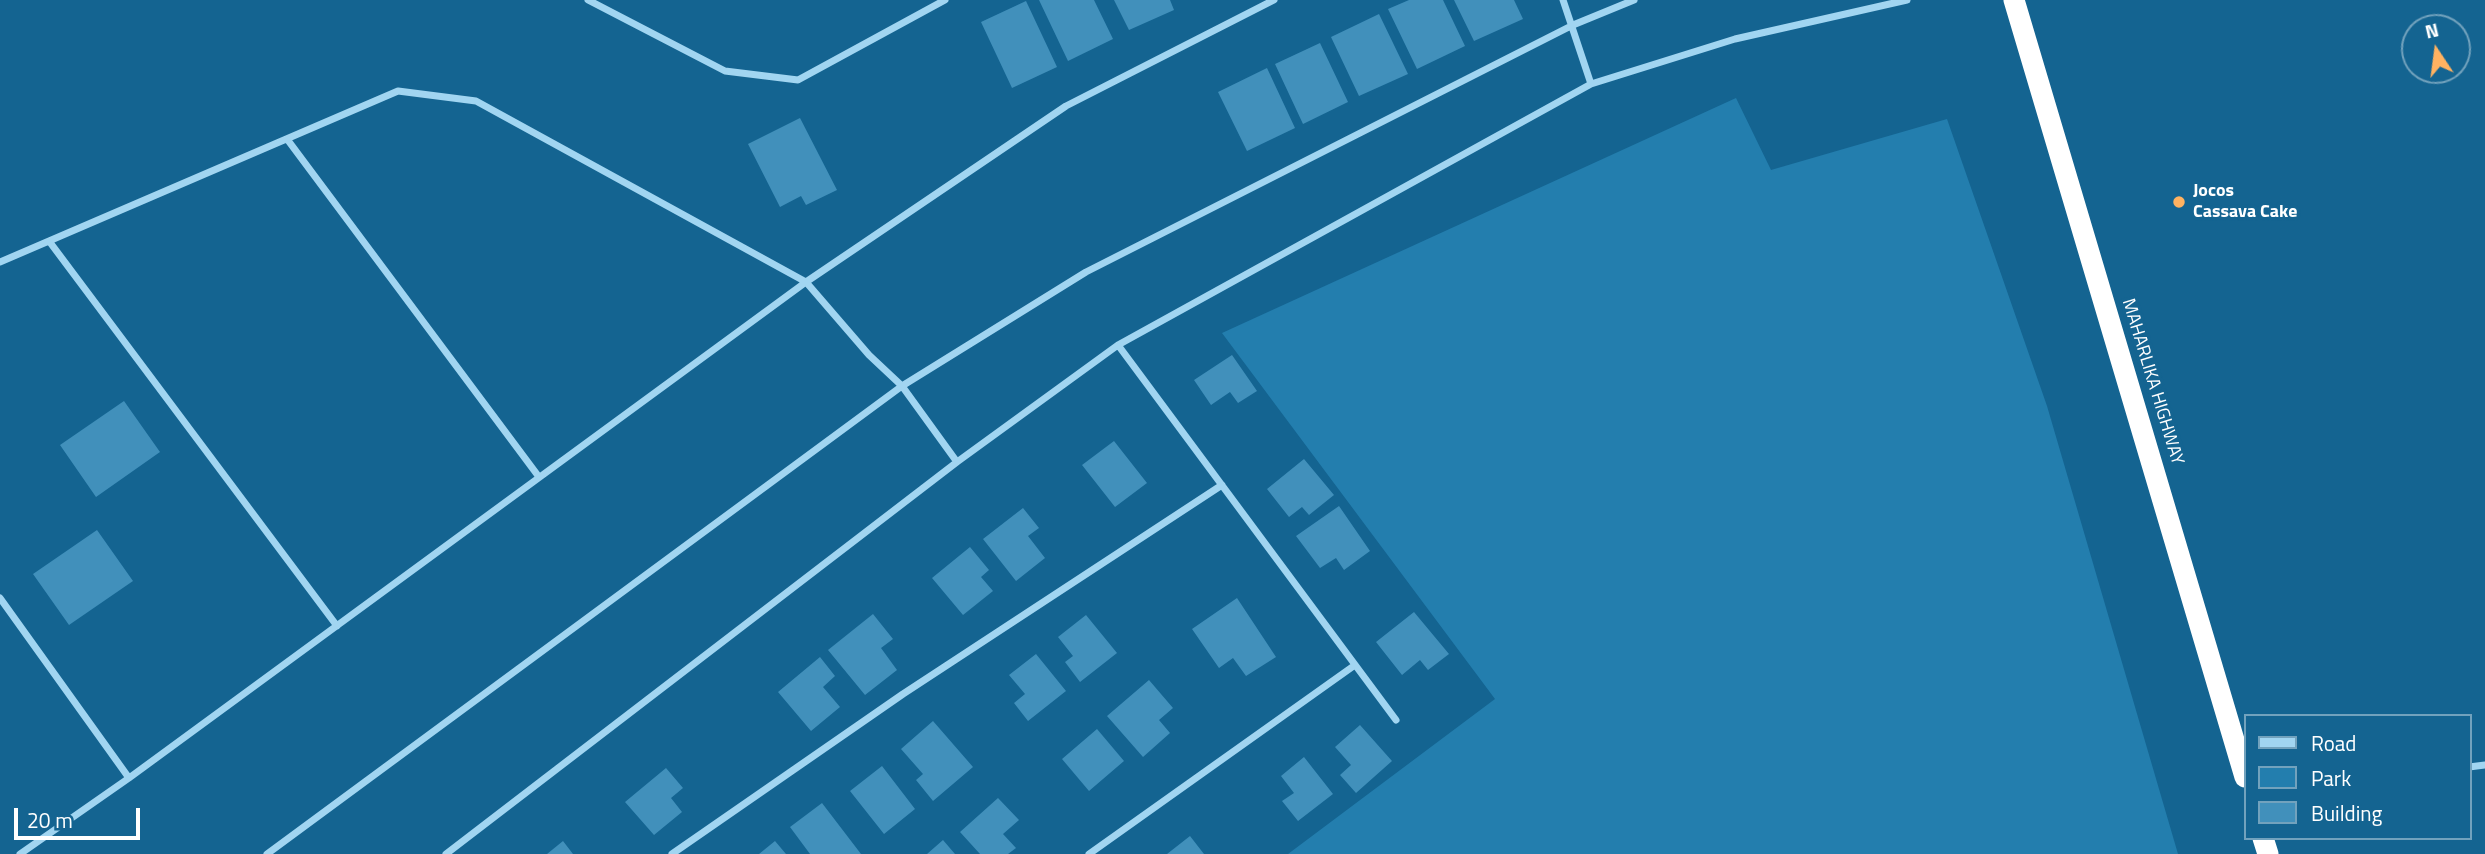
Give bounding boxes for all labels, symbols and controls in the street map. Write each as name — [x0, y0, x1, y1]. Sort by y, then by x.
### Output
north arrow — [2401, 14, 2471, 84]
text: N — [2422, 14, 2441, 46]
place label: Jocos Cassava Cake — [2193, 181, 2297, 224]
marker: Jocos Cassava Cake — [2171, 194, 2187, 210]
street label: MAHARLIKA HIGHWAY — [2116, 296, 2188, 468]
legend — [2244, 714, 2471, 840]
text: Road — [2311, 727, 2356, 759]
text: Park — [2311, 762, 2351, 794]
scale bar — [18, 794, 144, 838]
text: Building — [2311, 797, 2382, 829]
text: 20 m — [27, 804, 73, 836]

